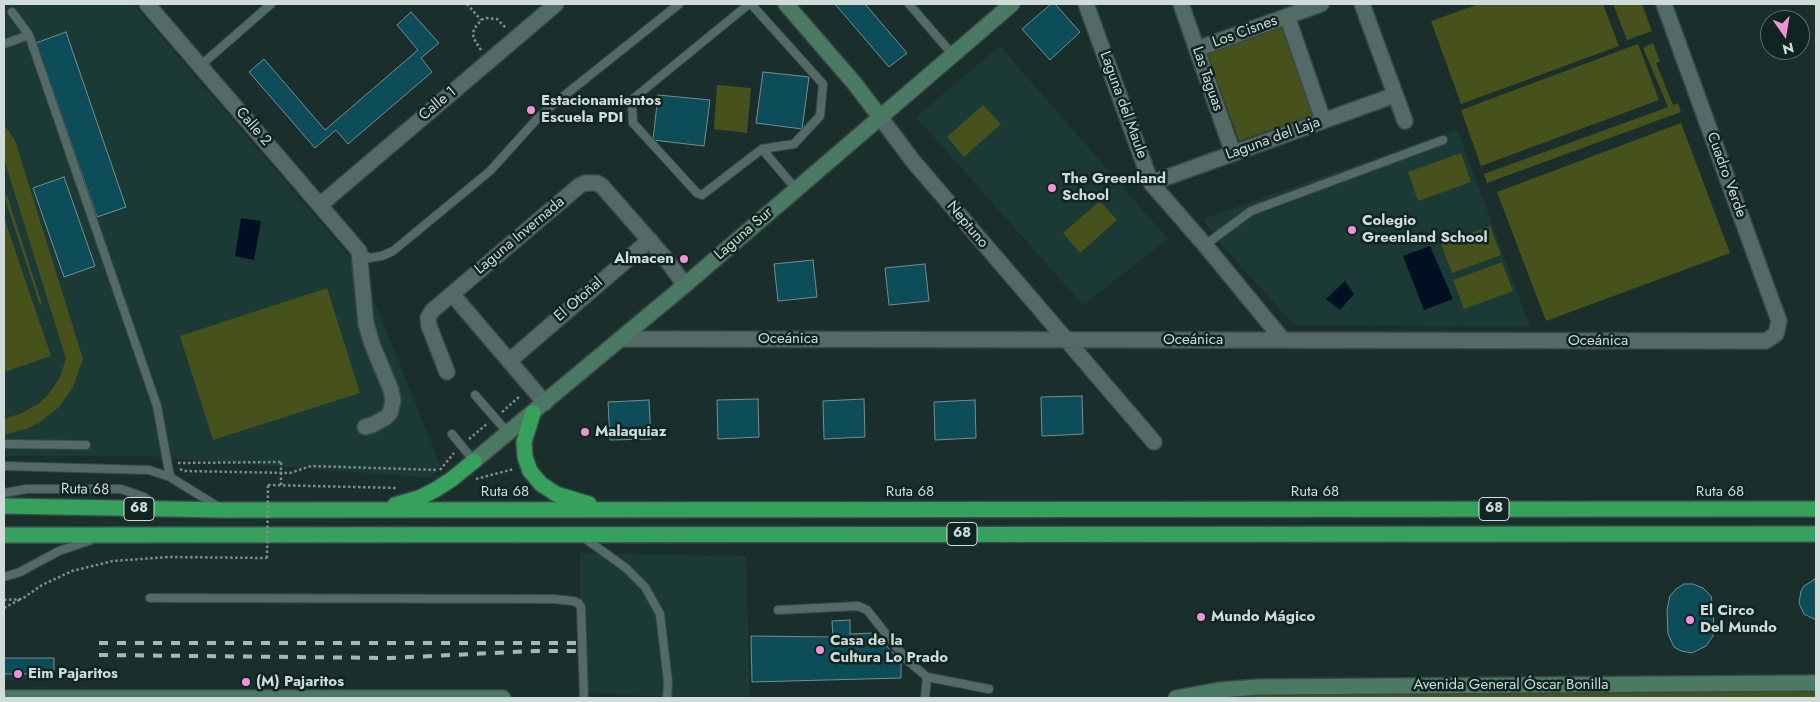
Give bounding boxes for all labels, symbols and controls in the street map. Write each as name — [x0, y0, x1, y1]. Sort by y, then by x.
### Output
north arrow — [1760, 10, 1810, 60]
street label: Los Cisnes — [1210, 12, 1280, 52]
text: N — [1780, 38, 1796, 60]
street label: Las Taguas — [1188, 44, 1226, 114]
street label: Laguna del Maule — [1095, 49, 1151, 161]
street label: Calle 1 — [416, 83, 460, 125]
place label: Estacionamientos Escuela PDI — [541, 92, 661, 127]
street label: Calle 2 — [231, 104, 275, 150]
marker: Estacionamientos Escuela PDI — [525, 104, 537, 116]
street label: Laguna del Laja — [1223, 114, 1323, 164]
street label: Cuadro Verde — [1702, 130, 1750, 220]
place label: The Greenland School — [1062, 170, 1166, 205]
marker: The Greenland School — [1046, 182, 1058, 194]
street label: Laguna Invernada — [471, 193, 569, 279]
street label: Neptuno — [942, 198, 992, 252]
street label: Laguna Sur — [711, 204, 777, 264]
place label: Colegio Greenland School — [1362, 212, 1488, 247]
marker: Colegio Greenland School — [1346, 224, 1358, 236]
place label: Almacen — [614, 250, 674, 268]
marker: Almacen — [678, 253, 690, 265]
street label: El Otoñal — [551, 274, 607, 326]
street label: Oceánica — [758, 330, 818, 348]
street label: Oceánica — [1163, 331, 1223, 349]
street label: Oceánica — [1568, 332, 1628, 350]
place label: Malaquiaz — [595, 423, 667, 441]
marker: Malaquiaz — [579, 426, 591, 438]
street label: Ruta 68 — [61, 481, 109, 499]
street label: Ruta 68 — [481, 483, 529, 501]
street label: Ruta 68 — [886, 483, 934, 501]
street label: Ruta 68 — [1291, 483, 1339, 501]
street label: Ruta 68 — [1696, 483, 1744, 501]
road number: 68 — [124, 498, 154, 520]
road number: 68 — [1479, 498, 1509, 520]
road number: 68 — [947, 522, 977, 546]
place label: El Circo Del Mundo — [1700, 602, 1777, 637]
place label: Mundo Mágico — [1211, 608, 1315, 626]
marker: Mundo Mágico — [1195, 611, 1207, 623]
marker: El Circo Del Mundo — [1684, 614, 1696, 626]
place label: Casa de la Cultura Lo Prado — [830, 632, 948, 667]
marker: Casa de la Cultura Lo Prado — [814, 644, 826, 656]
place label: Eim Pajaritos — [28, 665, 118, 683]
marker: Eim Pajaritos — [12, 668, 24, 680]
place label: (M) Pajaritos — [256, 673, 344, 691]
marker: (M) Pajaritos — [240, 676, 252, 688]
street label: Avenida General Óscar Bonilla — [1414, 676, 1608, 694]

